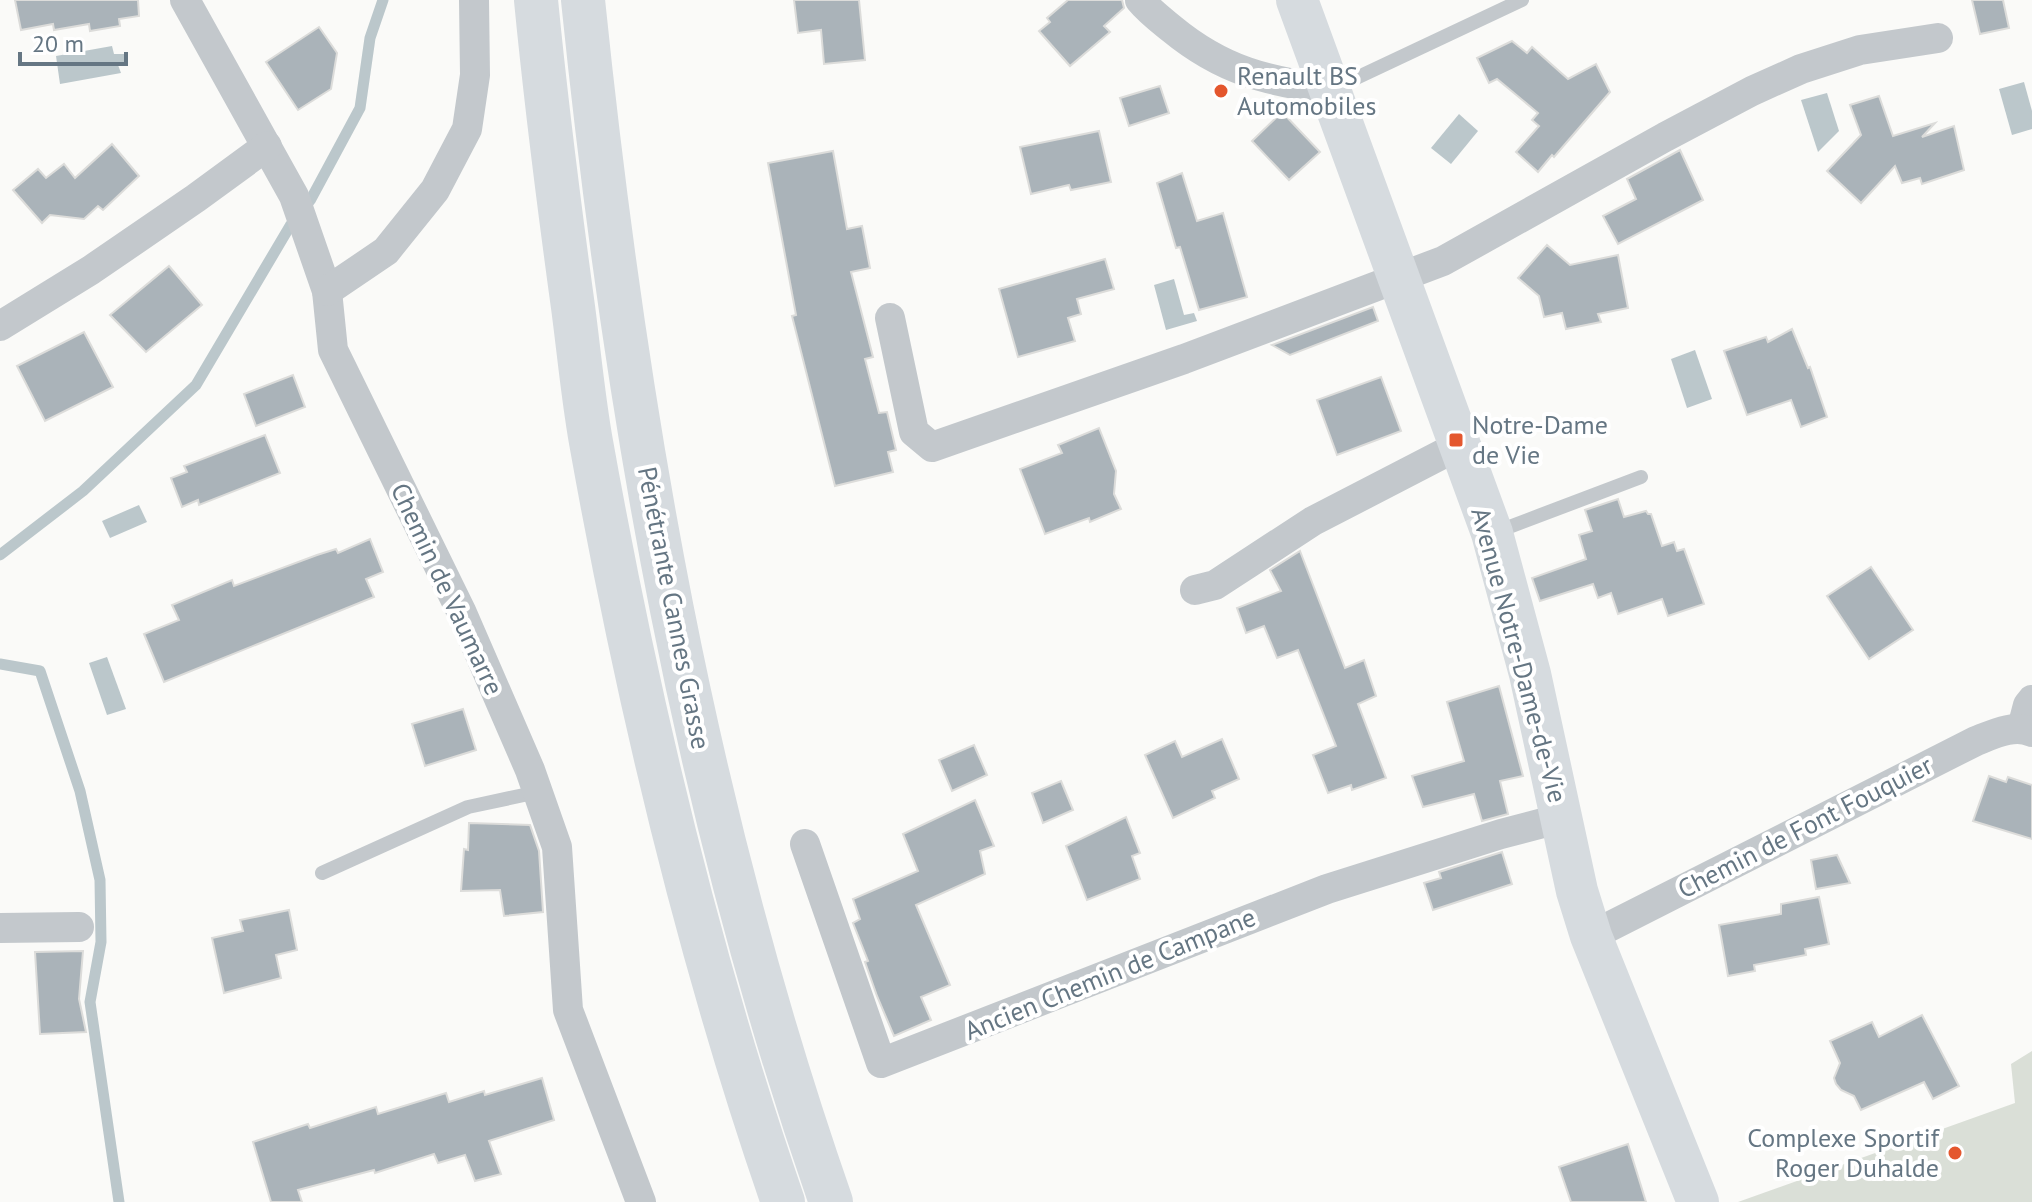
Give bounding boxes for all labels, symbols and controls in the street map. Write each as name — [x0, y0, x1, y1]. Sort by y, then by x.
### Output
scale bar — [20, 16, 126, 66]
text: 20 m — [32, 28, 84, 59]
place label: Renault BS Automobiles — [1237, 59, 1377, 122]
marker: Renault BS Automobiles — [1212, 82, 1230, 100]
place label: Notre-Dame de Vie — [1472, 408, 1608, 471]
marker: Notre-Dame de Vie — [1447, 431, 1465, 449]
street label: Pénétrante Cannes Grasse — [631, 464, 718, 752]
street label: Chemin de Vaumarre — [384, 478, 511, 700]
street label: Avenue Notre-Dame-de-Vie — [1464, 504, 1575, 806]
street label: Chemin de Font Fouquier — [1672, 748, 1938, 905]
street label: Ancien Chemin de Campane — [959, 900, 1260, 1047]
place label: Complexe Sportif Roger Duhalde — [1747, 1121, 1941, 1184]
marker: Complexe Sportif Roger Duhalde — [1946, 1144, 1964, 1162]

